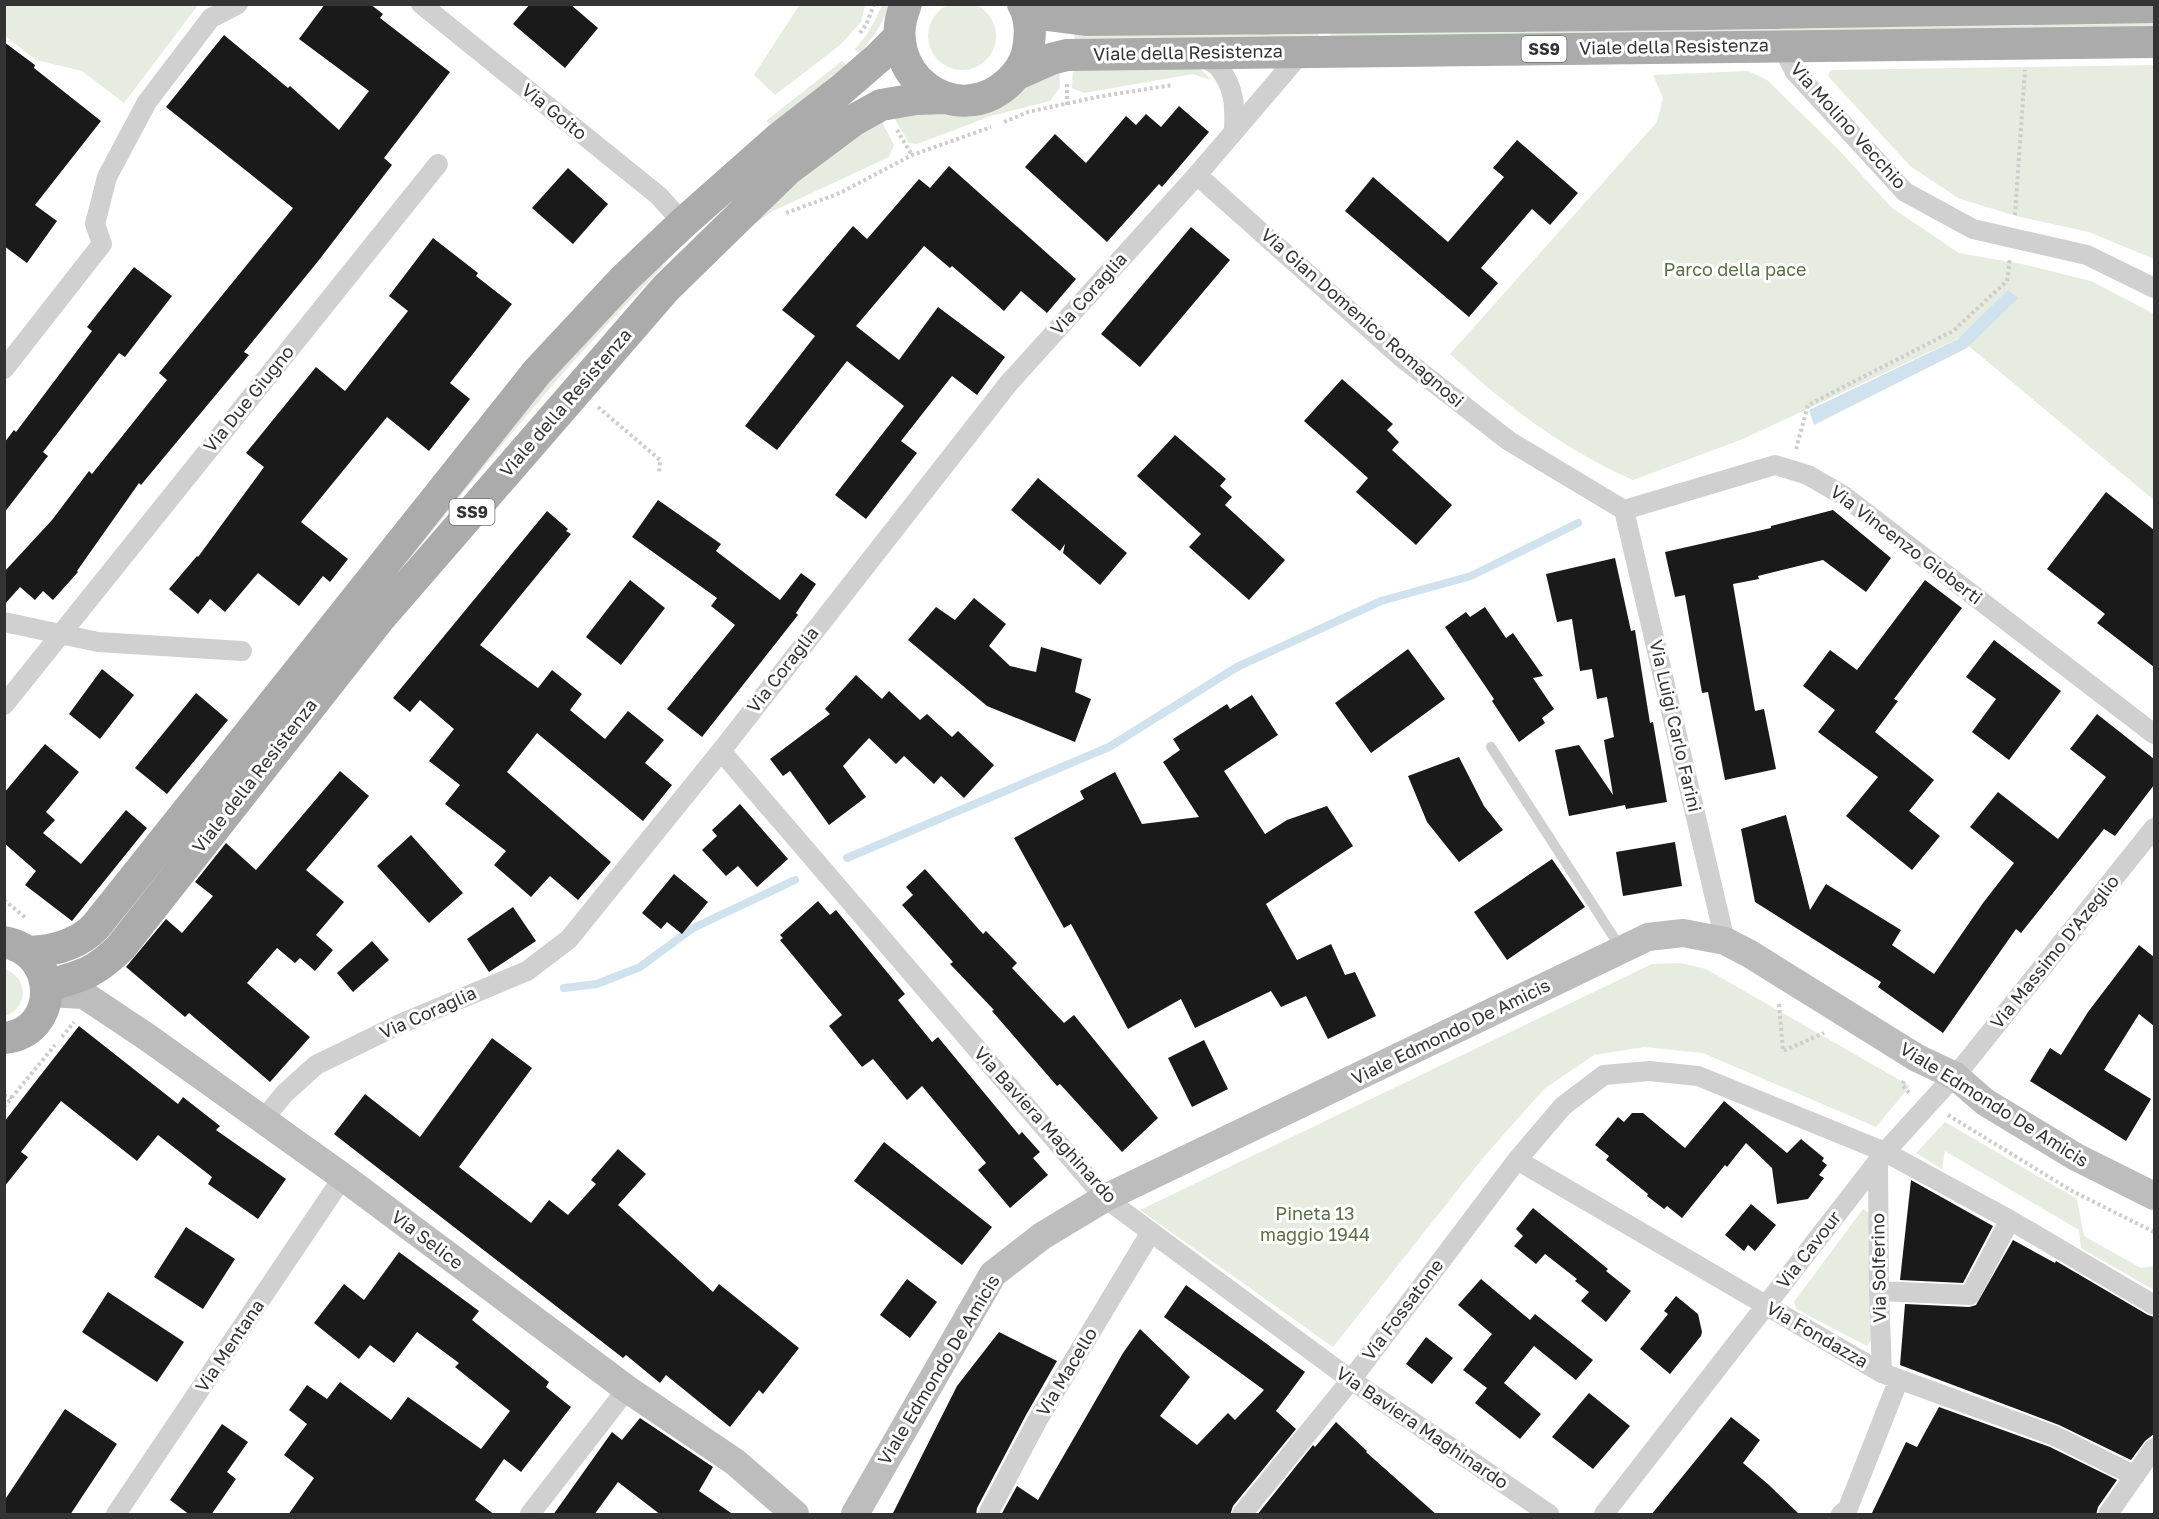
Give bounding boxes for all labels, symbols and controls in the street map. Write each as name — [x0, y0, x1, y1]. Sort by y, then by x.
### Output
street label: Viale della Resistenza — [1579, 33, 1769, 59]
road number: SS9 — [1522, 36, 1566, 62]
street label: Viale della Resistenza — [1093, 39, 1283, 65]
street label: Via Molino Vecchio — [1786, 58, 1911, 193]
street label: Via Goito — [517, 78, 592, 144]
street label: Via Gian Domenico Romagnosi — [1257, 223, 1469, 411]
street label: Via Coraglia — [1045, 248, 1131, 339]
park label: Parco della pace — [1664, 258, 1806, 280]
street label: Viale della Resistenza — [495, 324, 636, 481]
street label: Via Due Giugno — [198, 340, 298, 456]
street label: Via Vincenzo Gioberti — [1826, 480, 1987, 609]
road number: SS9 — [450, 499, 494, 525]
street label: Via Coraglia — [742, 622, 823, 717]
street label: Via Luigi Carlo Farini — [1645, 637, 1707, 814]
street label: Viale della Resistenza — [187, 694, 321, 857]
street label: Via Massimo D'Azeglio — [1985, 870, 2123, 1033]
street label: Viale Edmondo De Amicis — [1348, 973, 1553, 1089]
street label: Via Coraglia — [376, 981, 479, 1043]
street label: Viale Edmondo De Amicis — [1896, 1037, 2093, 1171]
street label: Via Baviera Maghinardo — [970, 1042, 1122, 1207]
park label: Pineta 13 maggio 1944 — [1260, 1202, 1370, 1245]
street label: Via Selice — [387, 1205, 468, 1273]
street label: Via Cavour — [1771, 1206, 1845, 1292]
street label: Via Solferino — [1866, 1213, 1890, 1323]
street label: Via Fossatone — [1357, 1254, 1448, 1365]
street label: Viale Edmondo De Amicis — [873, 1270, 1004, 1469]
street label: Via Mentana — [190, 1295, 268, 1396]
street label: Via Fondazza — [1763, 1296, 1872, 1372]
street label: Via Macello — [1031, 1323, 1101, 1420]
street label: Via Baviera Maghinardo — [1332, 1361, 1513, 1493]

